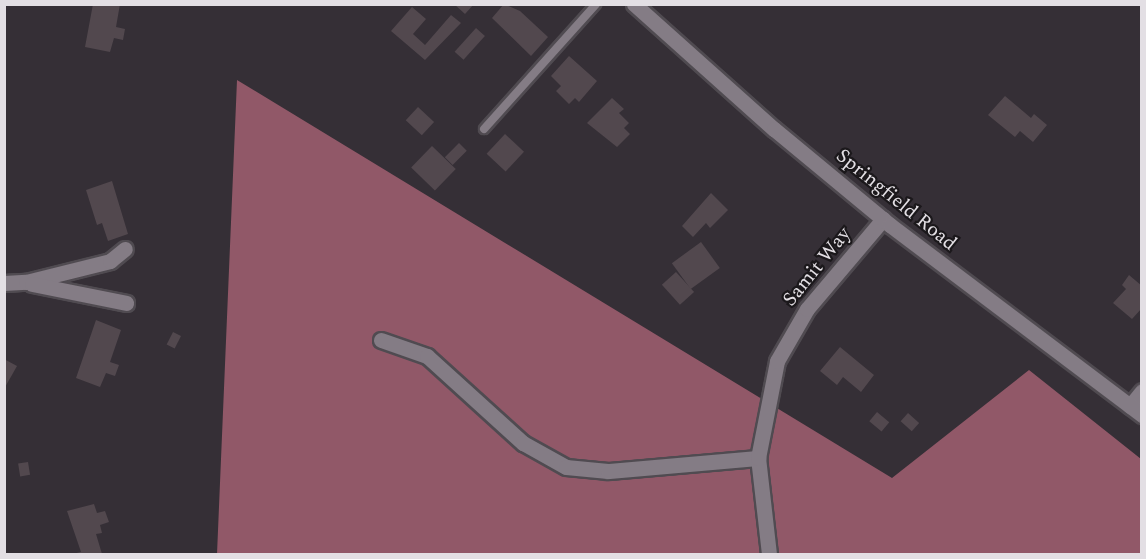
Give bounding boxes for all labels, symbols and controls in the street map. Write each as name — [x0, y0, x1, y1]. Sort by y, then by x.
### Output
street label: Springfield Road — [831, 144, 961, 256]
street label: Samit Way — [778, 223, 856, 311]

